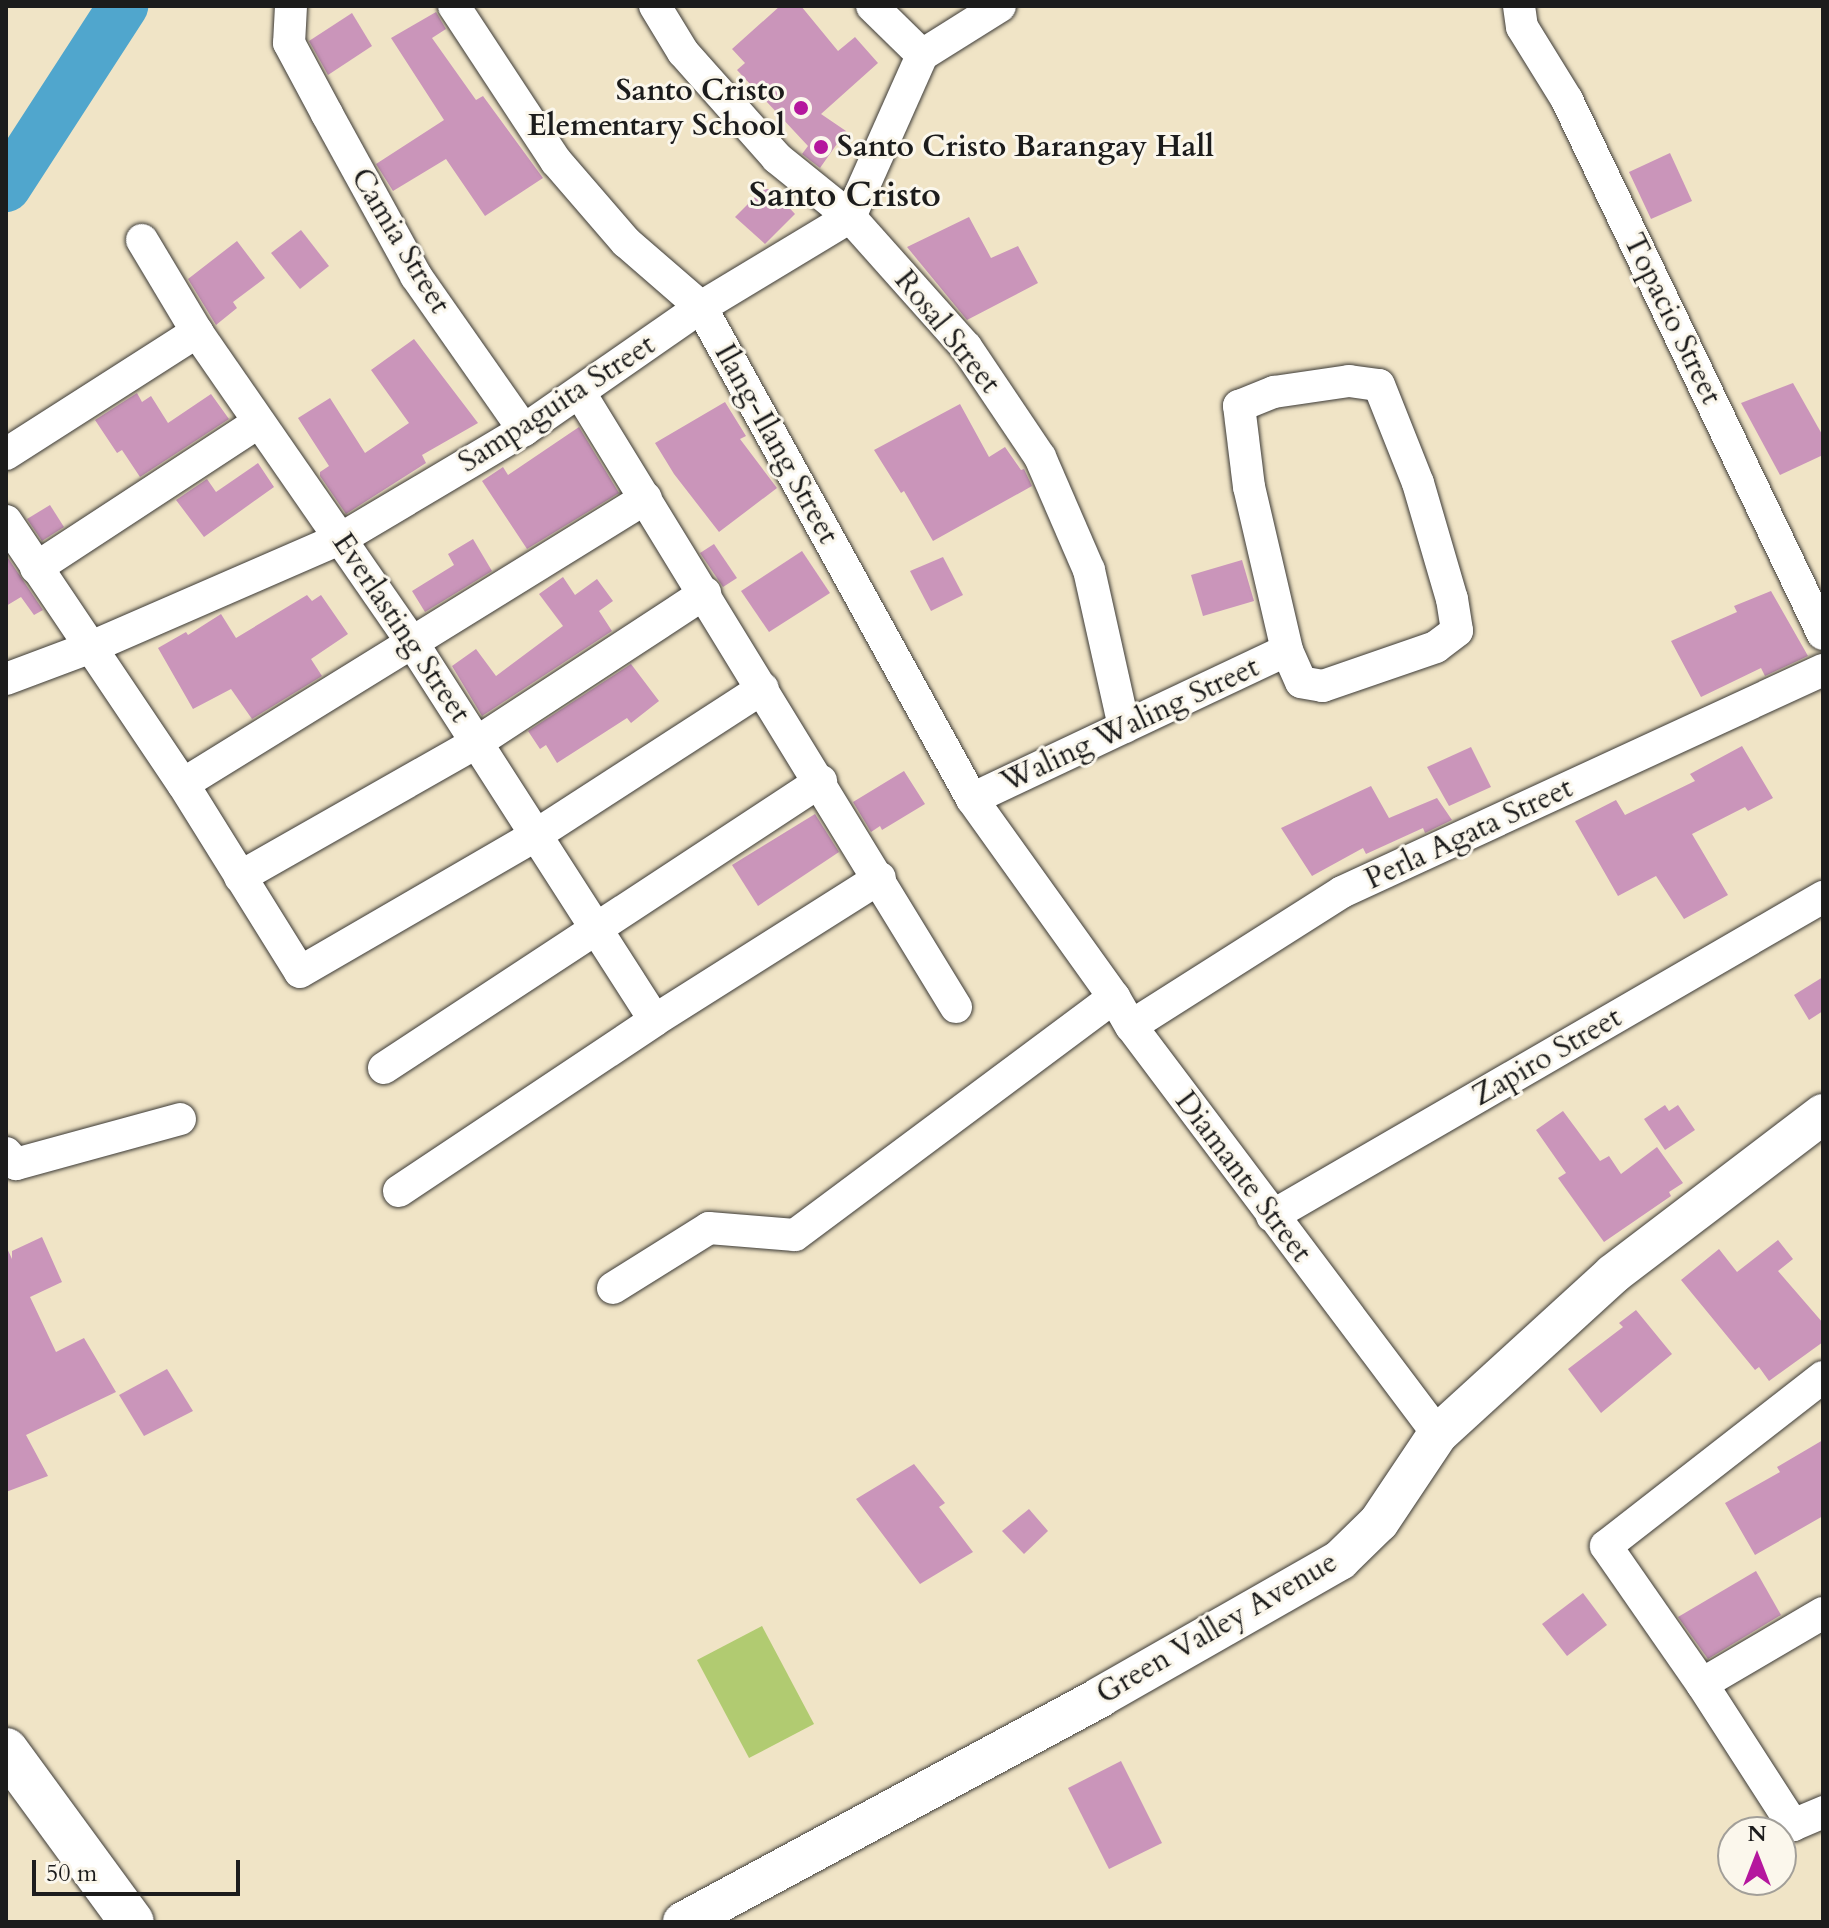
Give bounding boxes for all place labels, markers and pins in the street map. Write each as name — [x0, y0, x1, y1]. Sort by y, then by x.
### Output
place label: Santo Cristo Elementary School — [528, 73, 785, 144]
marker: Santo Cristo Elementary School — [792, 99, 810, 117]
place label: Santo Cristo Barangay Hall — [837, 129, 1214, 165]
marker: Santo Cristo Barangay Hall — [812, 138, 830, 156]

